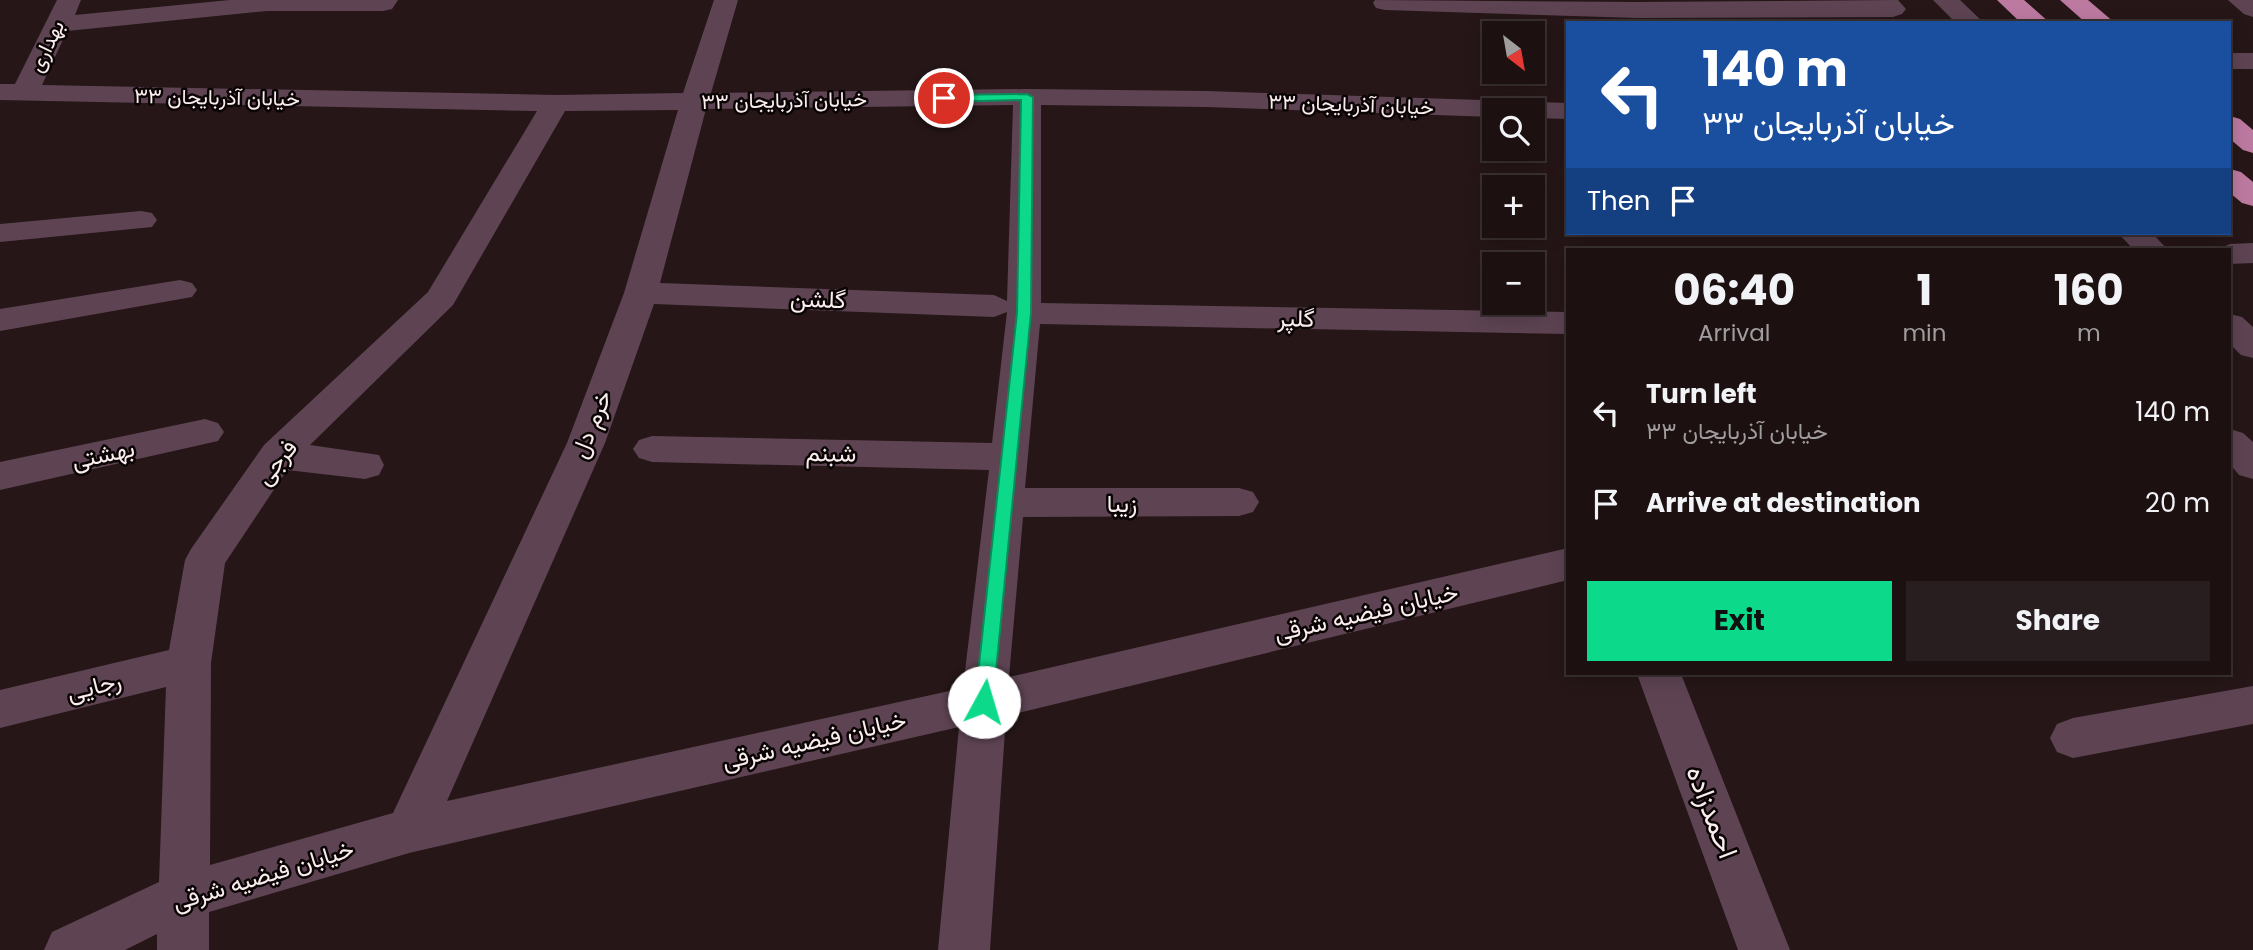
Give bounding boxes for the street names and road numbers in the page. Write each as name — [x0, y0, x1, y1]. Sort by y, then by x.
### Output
street label: بهداری — [21, 15, 71, 77]
street label: خیابان آذربایجان ۳۳ — [134, 81, 300, 113]
street label: خیابان آذربایجان ۳۳ — [701, 84, 867, 116]
street label: خیابان آذربایجان ۳۳ — [1268, 87, 1434, 121]
street label: گلشن — [790, 282, 846, 316]
street label: گلپر — [1276, 301, 1315, 335]
street label: خرم دل — [562, 385, 620, 463]
street label: بهشتی — [69, 431, 137, 477]
street label: فرجی — [247, 432, 305, 492]
street label: شبنم — [805, 436, 857, 470]
street label: زیبا — [1107, 487, 1137, 520]
street label: خیابان فیضیه شرقی — [1271, 575, 1461, 649]
street label: رجایی — [63, 663, 125, 709]
street label: خیابان فیضیه شرقی — [719, 703, 909, 777]
street label: احمدزاده — [1676, 760, 1748, 864]
street label: خیابان فیضیه شرقی — [168, 832, 358, 918]

